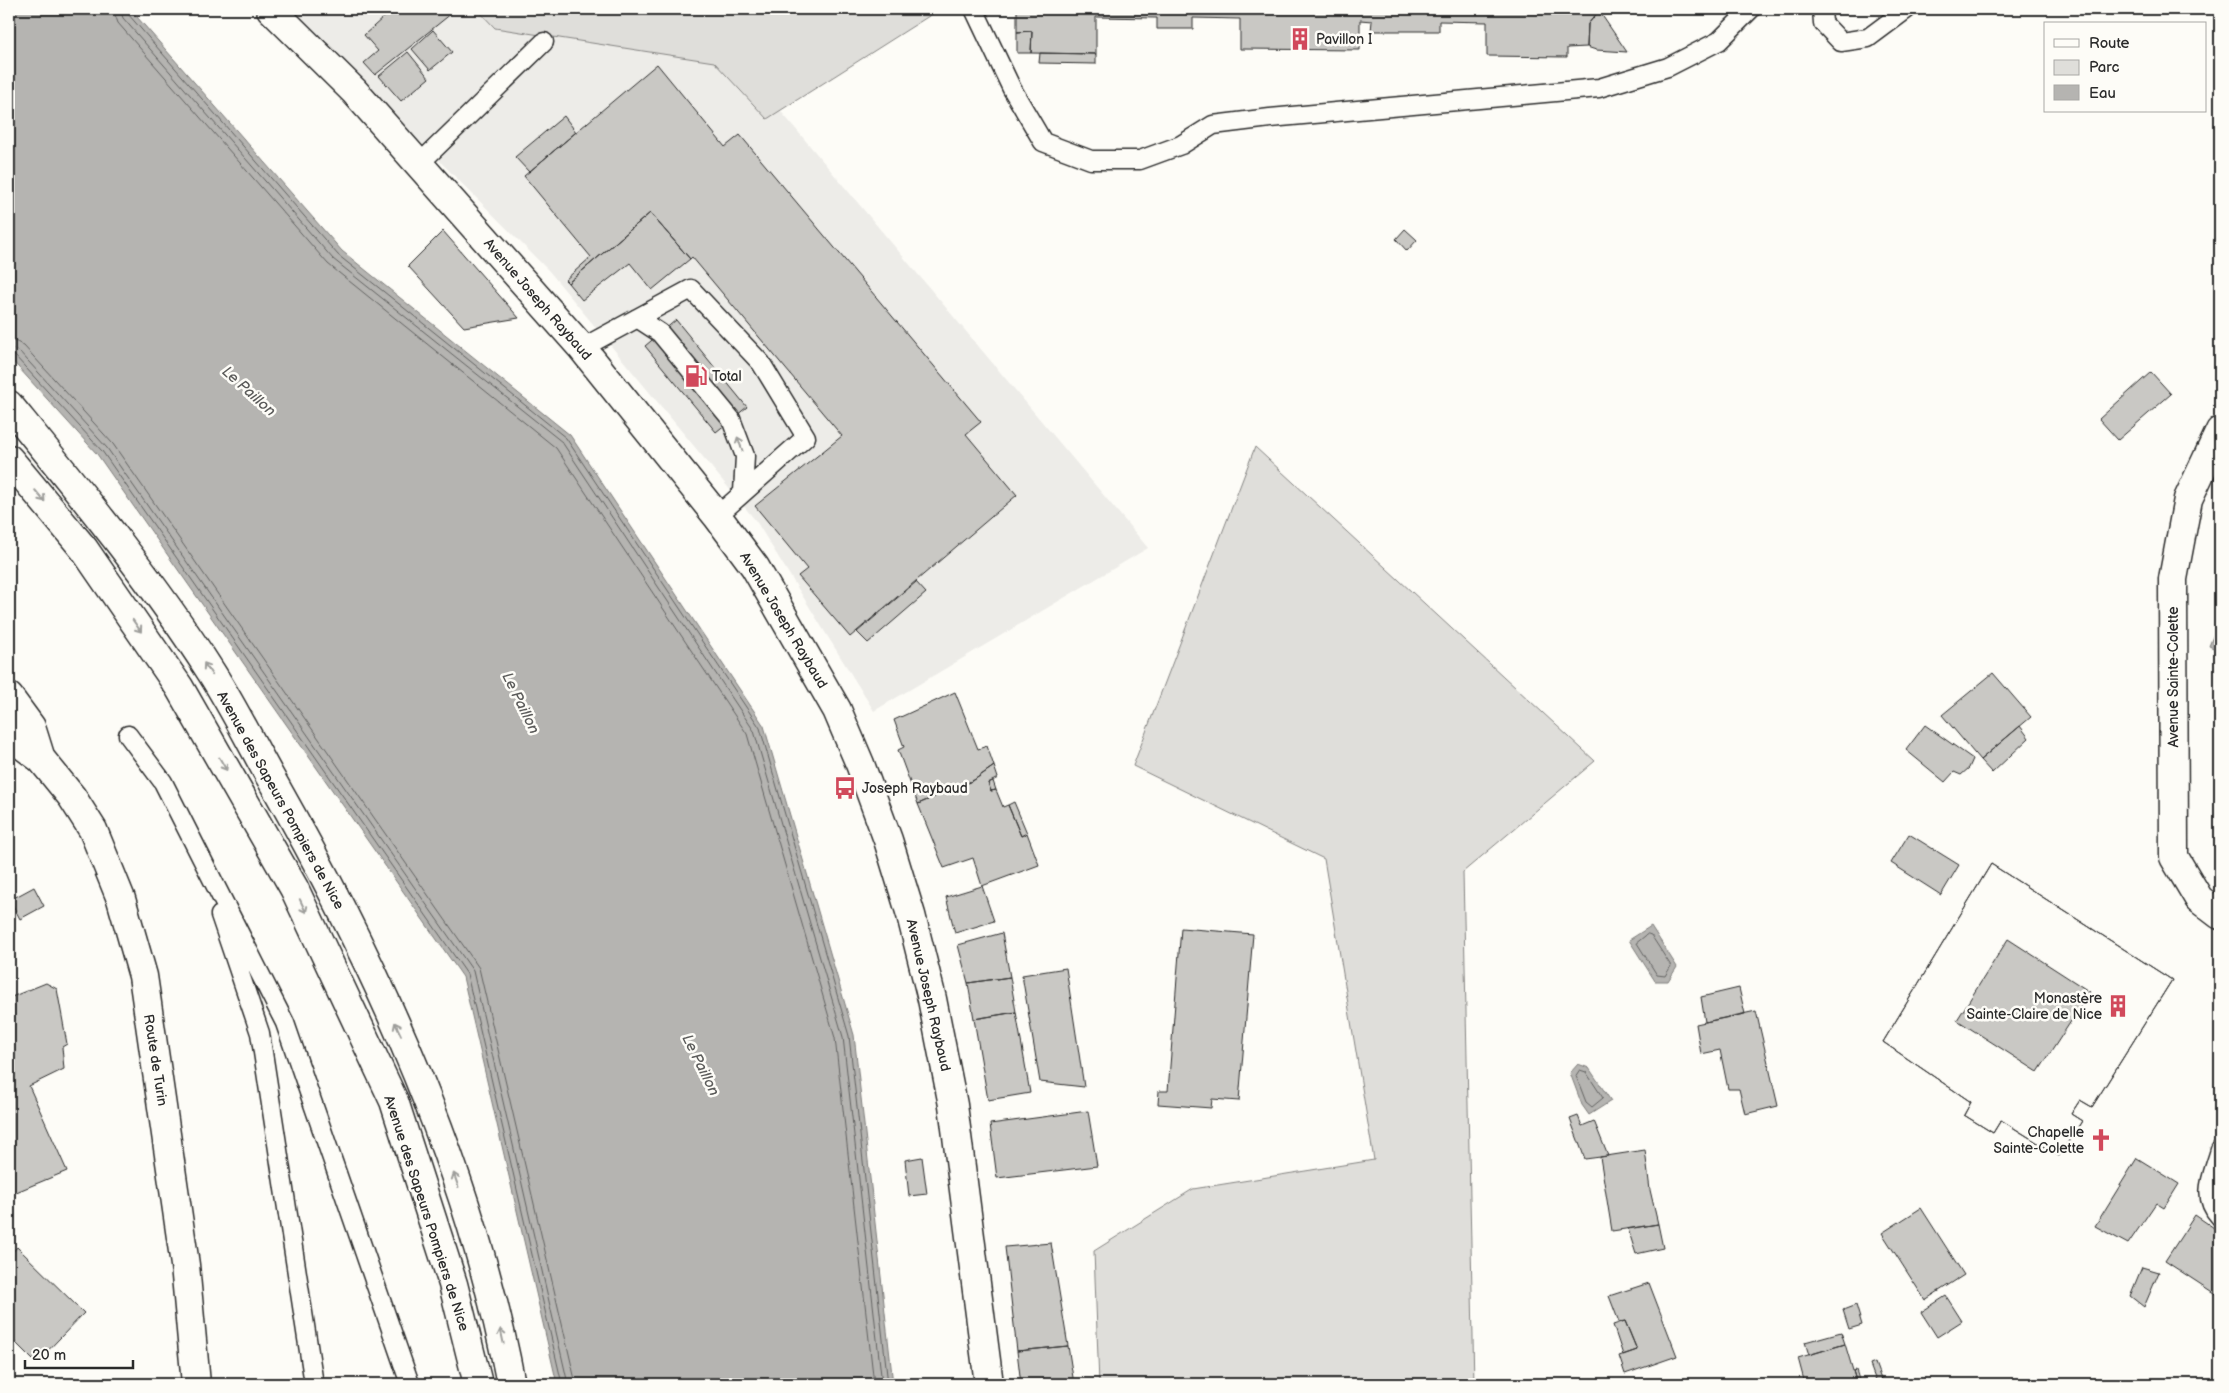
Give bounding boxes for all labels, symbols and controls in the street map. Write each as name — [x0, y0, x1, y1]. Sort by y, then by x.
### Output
legend — [2044, 22, 2206, 112]
building icon: Pavillon I — [1287, 26, 1313, 52]
place label: Pavillon I — [1316, 31, 1372, 48]
text: Route — [2089, 34, 2130, 53]
text: Parc — [2089, 58, 2119, 77]
text: Eau — [2089, 84, 2116, 103]
street label: Avenue Joseph Raybaud — [480, 235, 595, 364]
water label: Le Paillon — [218, 362, 280, 420]
fuel station icon: Total — [683, 363, 709, 389]
place label: Total — [712, 368, 742, 385]
one-way arrow — [735, 437, 744, 453]
one-way arrow — [34, 490, 45, 503]
street label: Avenue Joseph Raybaud — [736, 549, 831, 691]
street label: Avenue Sainte-Colette — [2165, 606, 2182, 748]
one-way arrow — [132, 619, 142, 633]
one-way arrow — [203, 662, 213, 676]
water label: Le Paillon — [498, 669, 544, 737]
street label: Avenue des Sapeurs Pompiers de Nice — [213, 688, 348, 912]
one-way arrow — [219, 756, 229, 771]
bus stop icon: Joseph Raybaud — [832, 775, 858, 801]
place label: Joseph Raybaud — [862, 780, 968, 797]
one-way arrow — [298, 898, 308, 913]
street label: Avenue Joseph Raybaud — [903, 917, 954, 1073]
place label: Monastère Sainte-Claire de Nice — [1966, 990, 2102, 1023]
building icon: Monastère Sainte-Claire de Nice — [2105, 993, 2131, 1019]
street label: Route de Turin — [140, 1013, 171, 1107]
one-way arrow — [393, 1022, 402, 1037]
water label: Le Paillon — [678, 1031, 724, 1099]
street label: Avenue des Sapeurs Pompiers de Nice — [380, 1093, 473, 1333]
place label: Chapelle Sainte-Colette — [1993, 1124, 2084, 1157]
church icon: Chapelle Sainte-Colette — [2088, 1127, 2114, 1153]
one-way arrow — [451, 1173, 460, 1189]
one-way arrow — [497, 1329, 506, 1345]
scale bar — [25, 1338, 132, 1370]
text: 20 m — [32, 1346, 66, 1365]

